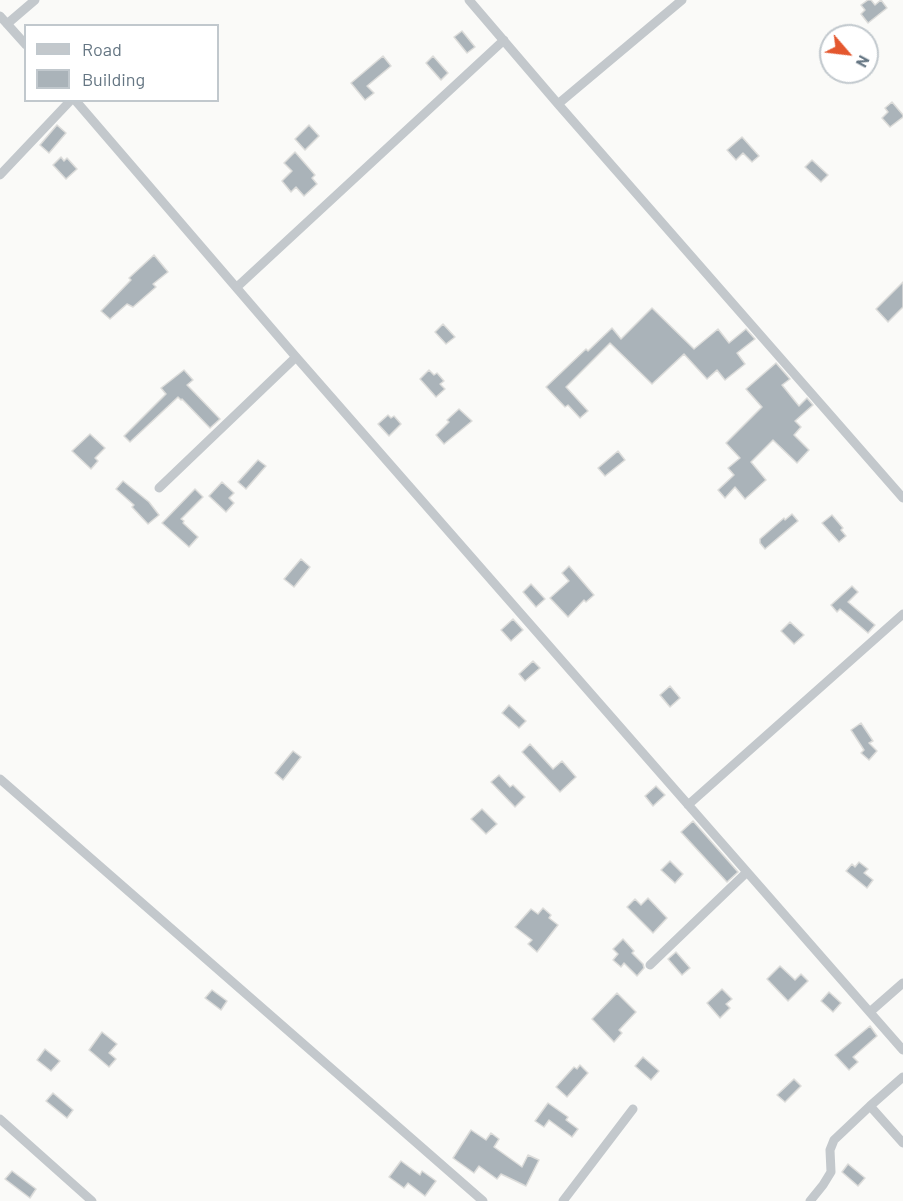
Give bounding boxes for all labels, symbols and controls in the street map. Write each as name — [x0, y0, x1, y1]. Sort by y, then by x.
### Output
legend — [24, 24, 219, 102]
north arrow — [819, 24, 879, 84]
text: Road — [82, 38, 122, 60]
text: N — [853, 53, 874, 71]
text: Building — [82, 68, 145, 90]

